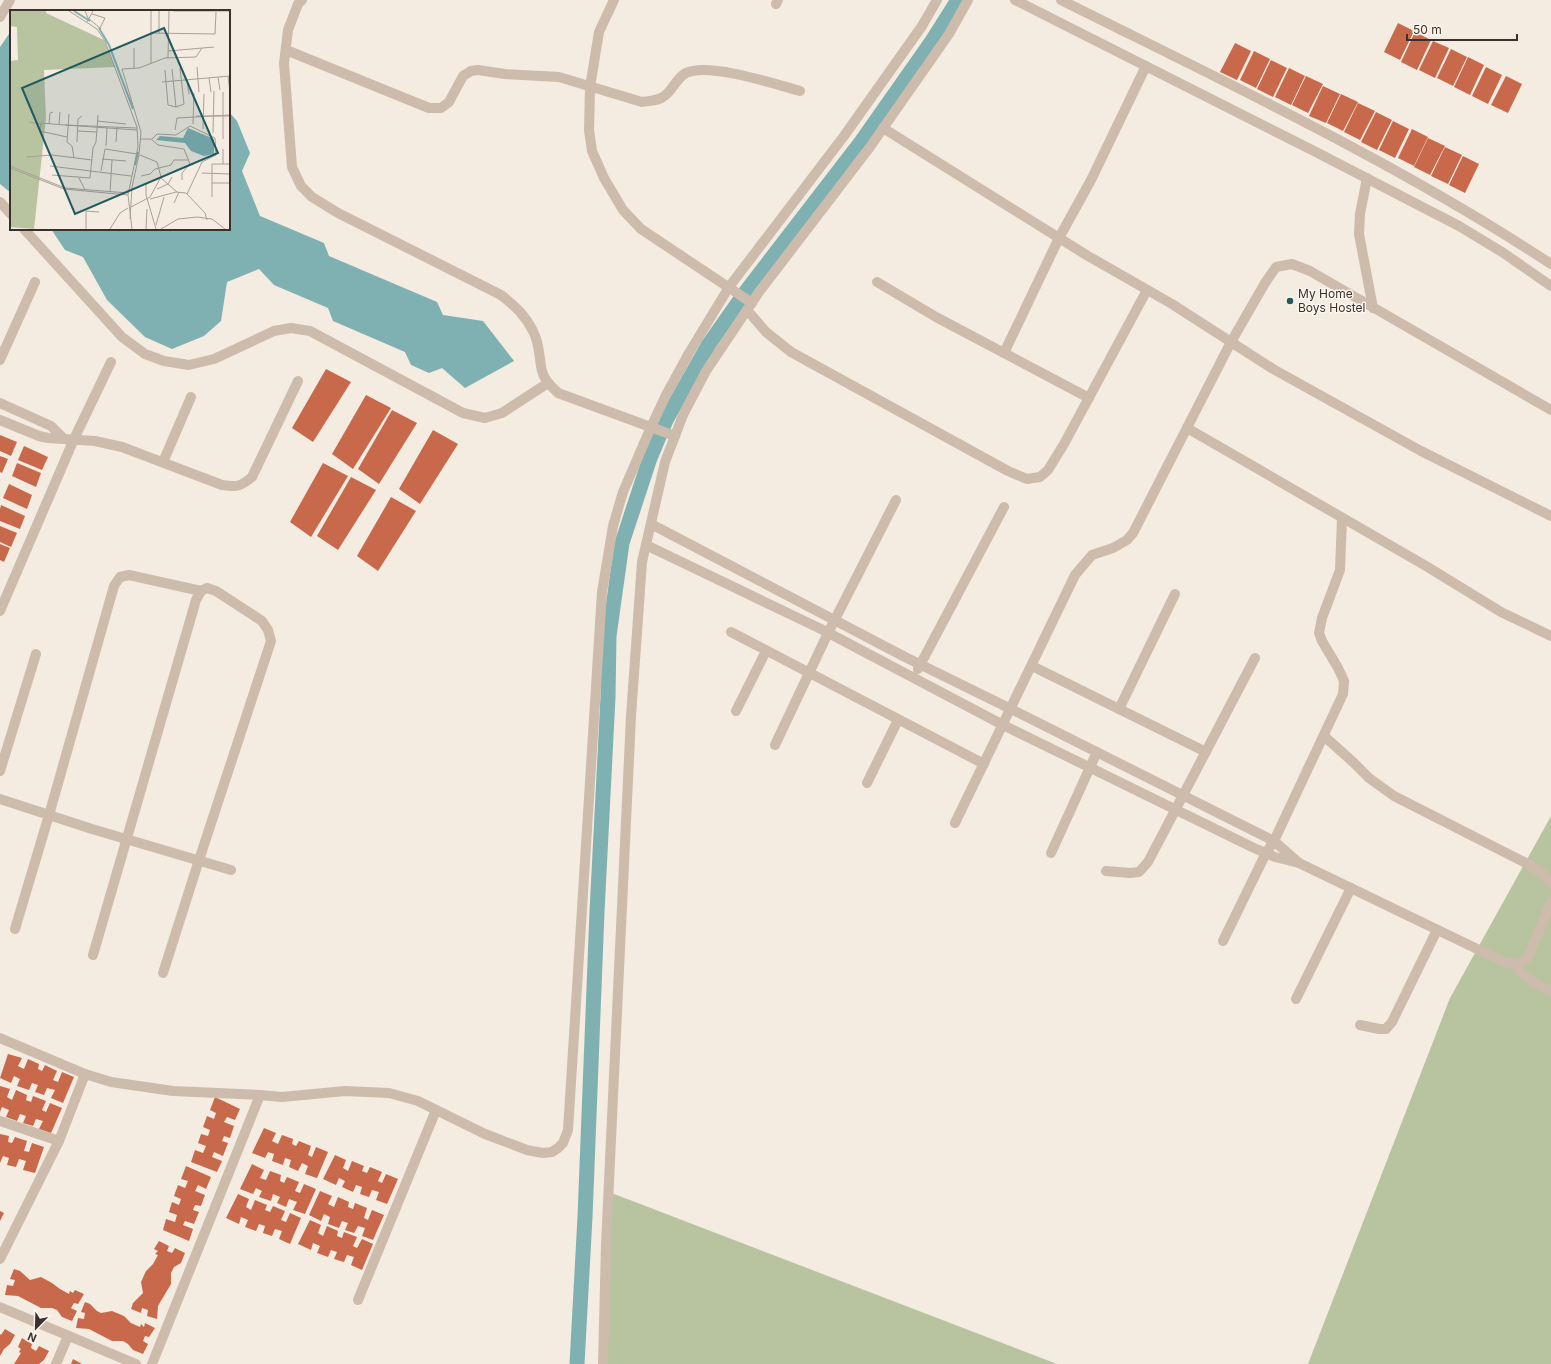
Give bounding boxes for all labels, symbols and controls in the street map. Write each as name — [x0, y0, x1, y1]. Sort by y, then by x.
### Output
inset map — [10, 10, 230, 230]
scale bar — [1407, 16, 1517, 42]
text: 50 m — [1413, 22, 1442, 37]
place label: My Home Boys Hostel — [1298, 286, 1365, 315]
marker: My Home Boys Hostel — [1285, 296, 1295, 306]
north arrow — [16, 1308, 56, 1348]
text: N — [25, 1329, 39, 1345]

